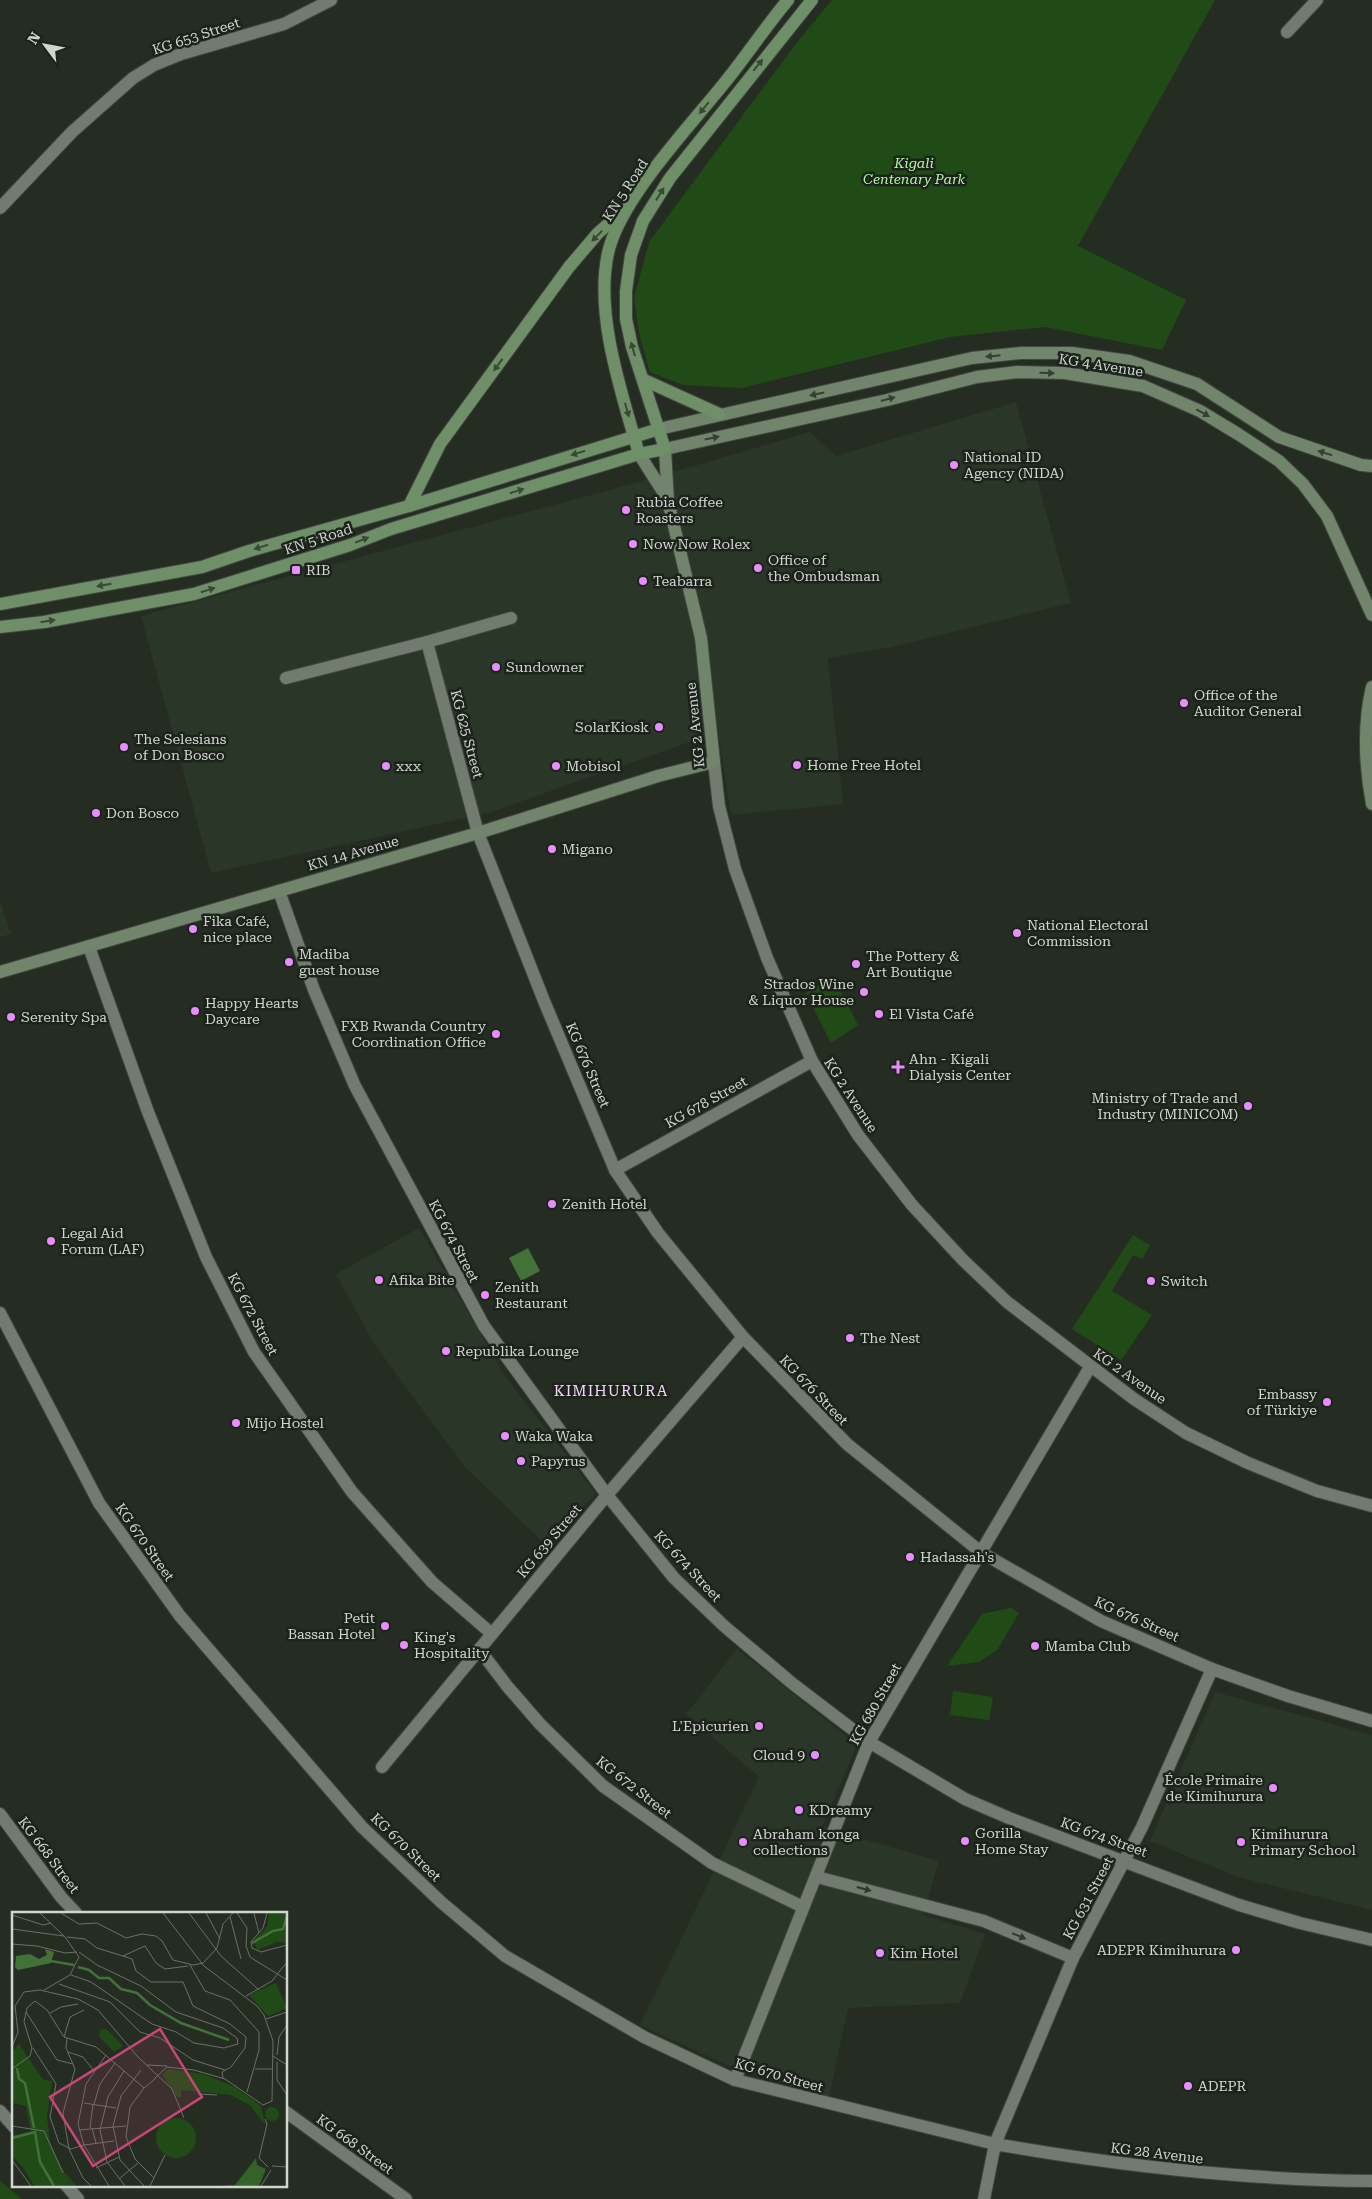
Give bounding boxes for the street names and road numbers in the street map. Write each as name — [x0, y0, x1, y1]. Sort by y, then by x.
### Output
street label: KG 653 Street — [150, 14, 242, 58]
street label: KN 5 Road — [599, 156, 651, 224]
street label: KG 4 Avenue — [1058, 350, 1145, 380]
street label: KN 5 Road — [282, 520, 354, 558]
street label: KG 2 Avenue — [683, 681, 707, 768]
street label: KG 625 Street — [447, 688, 487, 780]
street label: KN 14 Avenue — [305, 832, 401, 874]
street label: KG 676 Street — [563, 1020, 613, 1110]
street label: KG 2 Avenue — [821, 1055, 881, 1135]
street label: KG 678 Street — [662, 1073, 750, 1131]
street label: KG 674 Street — [426, 1197, 482, 1285]
street label: KG 672 Street — [225, 1270, 281, 1358]
street label: KG 2 Avenue — [1090, 1345, 1170, 1407]
street label: KG 676 Street — [777, 1352, 851, 1428]
street label: KG 670 Street — [112, 1500, 178, 1584]
street label: KG 639 Street — [514, 1501, 584, 1581]
street label: KG 674 Street — [651, 1527, 725, 1605]
street label: KG 676 Street — [1092, 1593, 1182, 1645]
street label: KG 680 Street — [846, 1660, 904, 1748]
street label: KG 672 Street — [593, 1753, 675, 1821]
street label: KG 670 Street — [368, 1810, 444, 1884]
street label: KG 668 Street — [15, 1814, 83, 1896]
street label: KG 674 Street — [1058, 1814, 1150, 1860]
street label: KG 631 Street — [1060, 1854, 1116, 1942]
street label: KG 670 Street — [733, 2055, 825, 2095]
street label: KG 668 Street — [313, 2111, 397, 2177]
street label: KG 28 Avenue — [1110, 2139, 1205, 2167]

